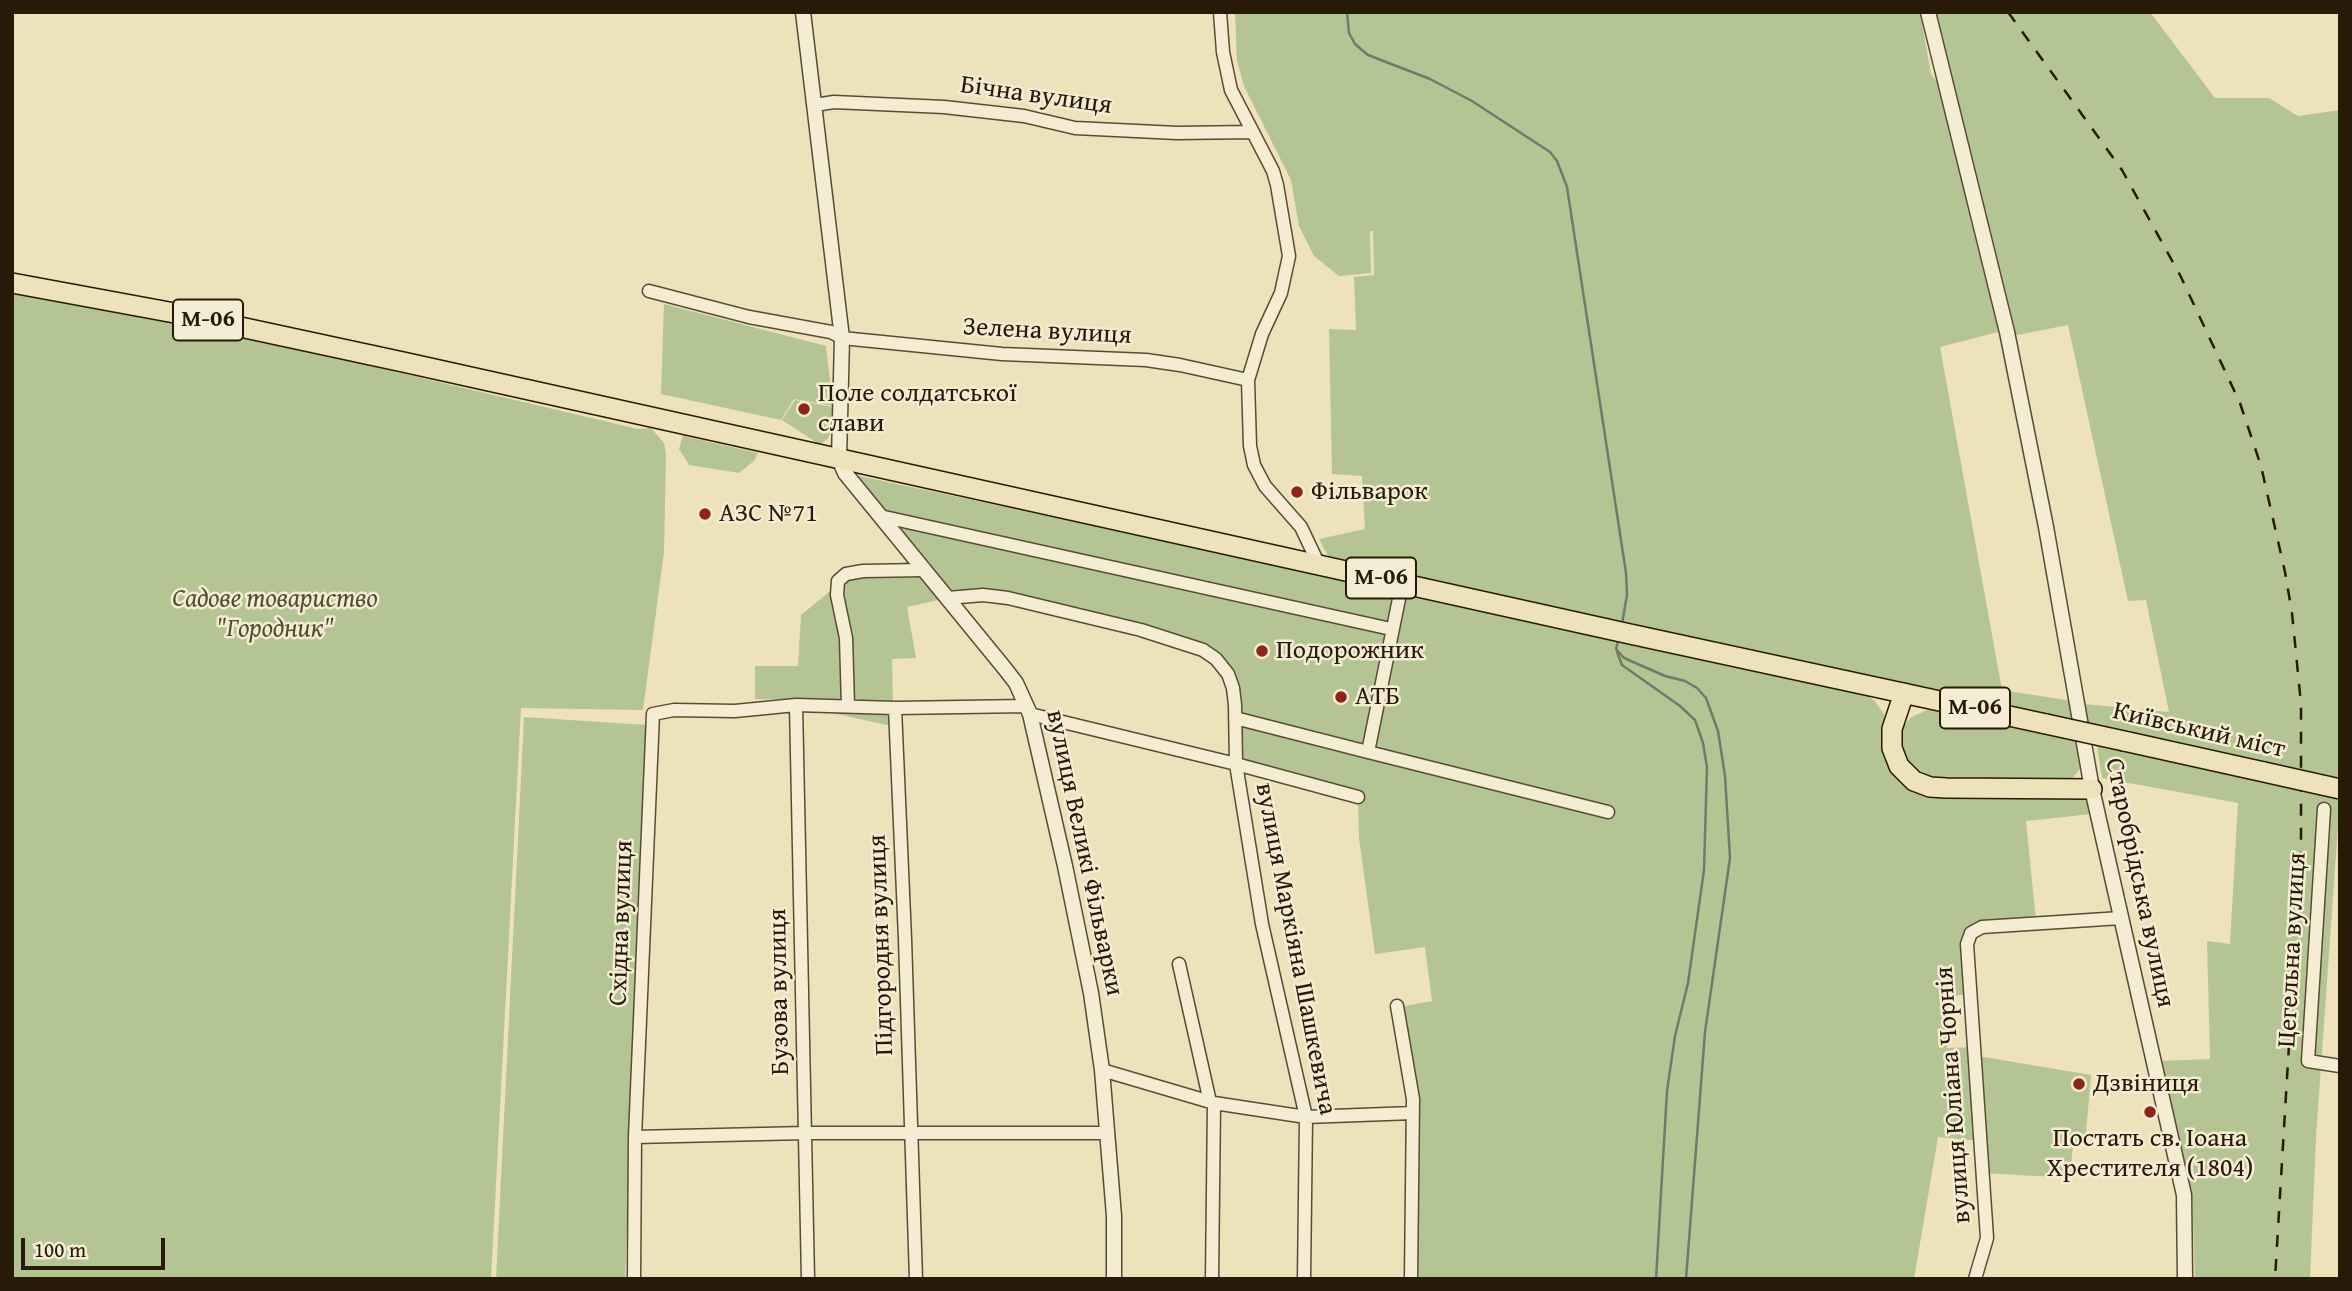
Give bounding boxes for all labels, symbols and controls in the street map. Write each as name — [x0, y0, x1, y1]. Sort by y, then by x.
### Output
street label: Бічна вулиця — [958, 70, 1114, 122]
road number: М-06 — [173, 300, 243, 340]
street label: Зелена вулиця — [962, 312, 1132, 352]
place label: Поле солдатської слави — [818, 378, 1017, 440]
marker: Поле солдатської слави — [796, 401, 812, 417]
place label: Фільварок — [1311, 476, 1428, 508]
marker: Фільварок — [1289, 484, 1305, 500]
place label: АЗС №71 — [719, 498, 818, 530]
marker: АЗС №71 — [697, 506, 713, 522]
road number: М-06 — [1346, 558, 1416, 598]
park label: Садове товариство "Городник" — [172, 583, 378, 644]
place label: Подорожник — [1276, 635, 1424, 667]
marker: Подорожник — [1254, 643, 1270, 659]
place label: АТБ — [1355, 681, 1400, 713]
road number: М-06 — [1940, 688, 2010, 728]
marker: АТБ — [1333, 689, 1349, 705]
street label: Київський міст — [2110, 696, 2288, 766]
street label: вулиця Великі Фільварки — [1038, 707, 1130, 999]
street label: Старобрідська вулиця — [2097, 755, 2181, 1011]
street label: вулиця Маркіяна Шашкевича — [1247, 780, 1343, 1118]
street label: Підгородня вулиця — [863, 834, 901, 1056]
street label: Східна вулиця — [604, 840, 640, 1006]
street label: Цегельна вулиця — [2272, 852, 2314, 1048]
street label: Бузова вулиця — [763, 908, 797, 1076]
street label: вулиця Юліана Чорнія — [1929, 965, 1979, 1225]
place label: Дзвіниця — [2093, 1068, 2199, 1100]
marker: Дзвіниця — [2071, 1076, 2087, 1092]
marker: Постать св. Іоана Хрестителя (1804) — [2142, 1104, 2158, 1120]
place label: Постать св. Іоана Хрестителя (1804) — [2047, 1123, 2253, 1184]
scale bar — [24, 1224, 168, 1268]
text: 100 m — [34, 1234, 86, 1265]

